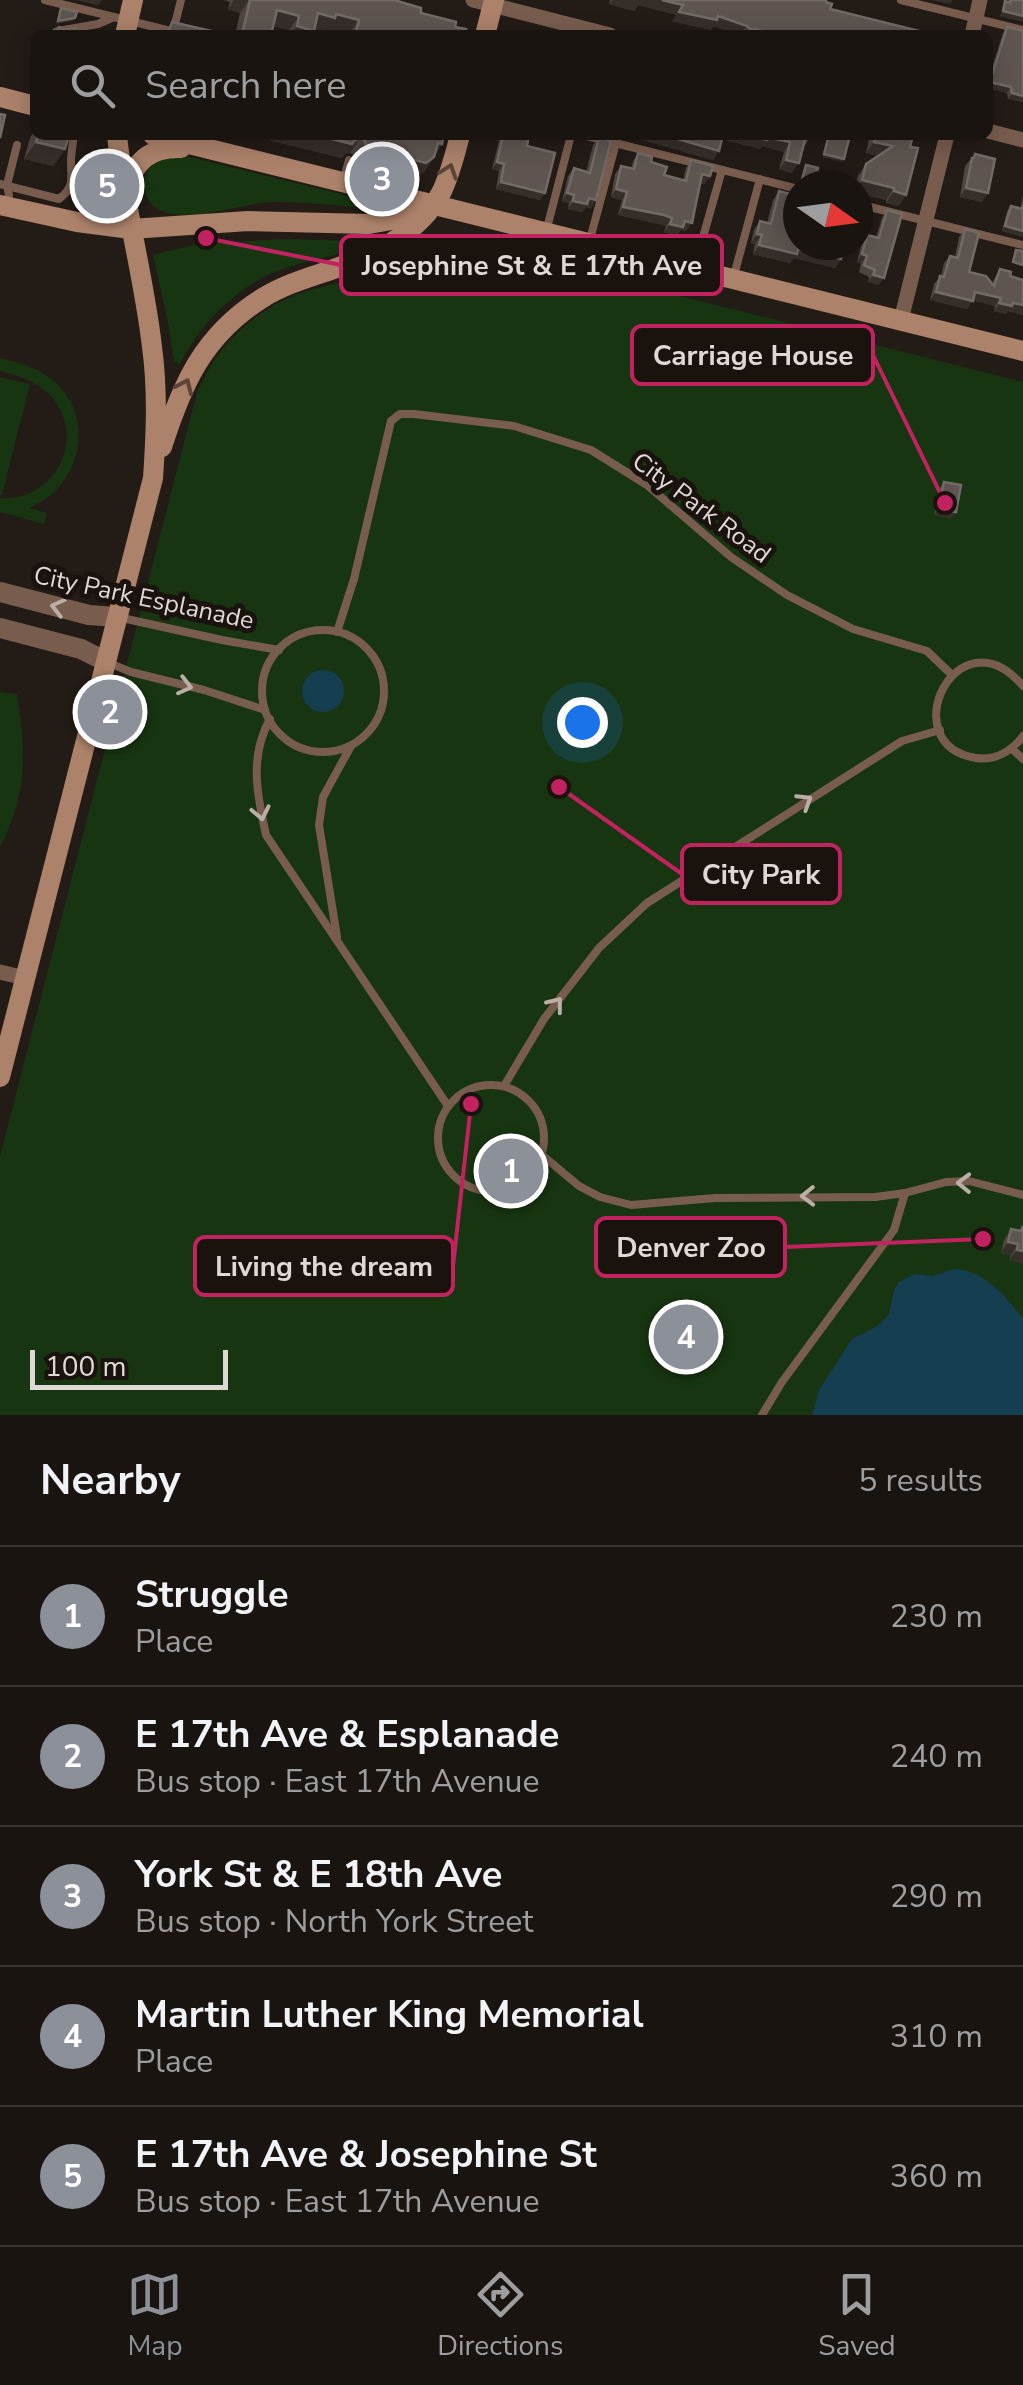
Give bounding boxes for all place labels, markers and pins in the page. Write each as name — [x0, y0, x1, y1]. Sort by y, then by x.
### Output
pin: 3 — [350, 142, 414, 216]
pin: 5 — [74, 148, 140, 224]
callout: Josephine St & E 17th Ave — [341, 236, 722, 294]
callout: Carriage House — [632, 326, 873, 384]
pin: 2 — [78, 674, 142, 750]
callout: City Park — [682, 845, 840, 903]
pin: 1 — [478, 1134, 544, 1208]
callout: Denver Zoo — [596, 1218, 785, 1276]
callout: Living the dream — [195, 1237, 453, 1295]
pin: 4 — [654, 1300, 718, 1374]

